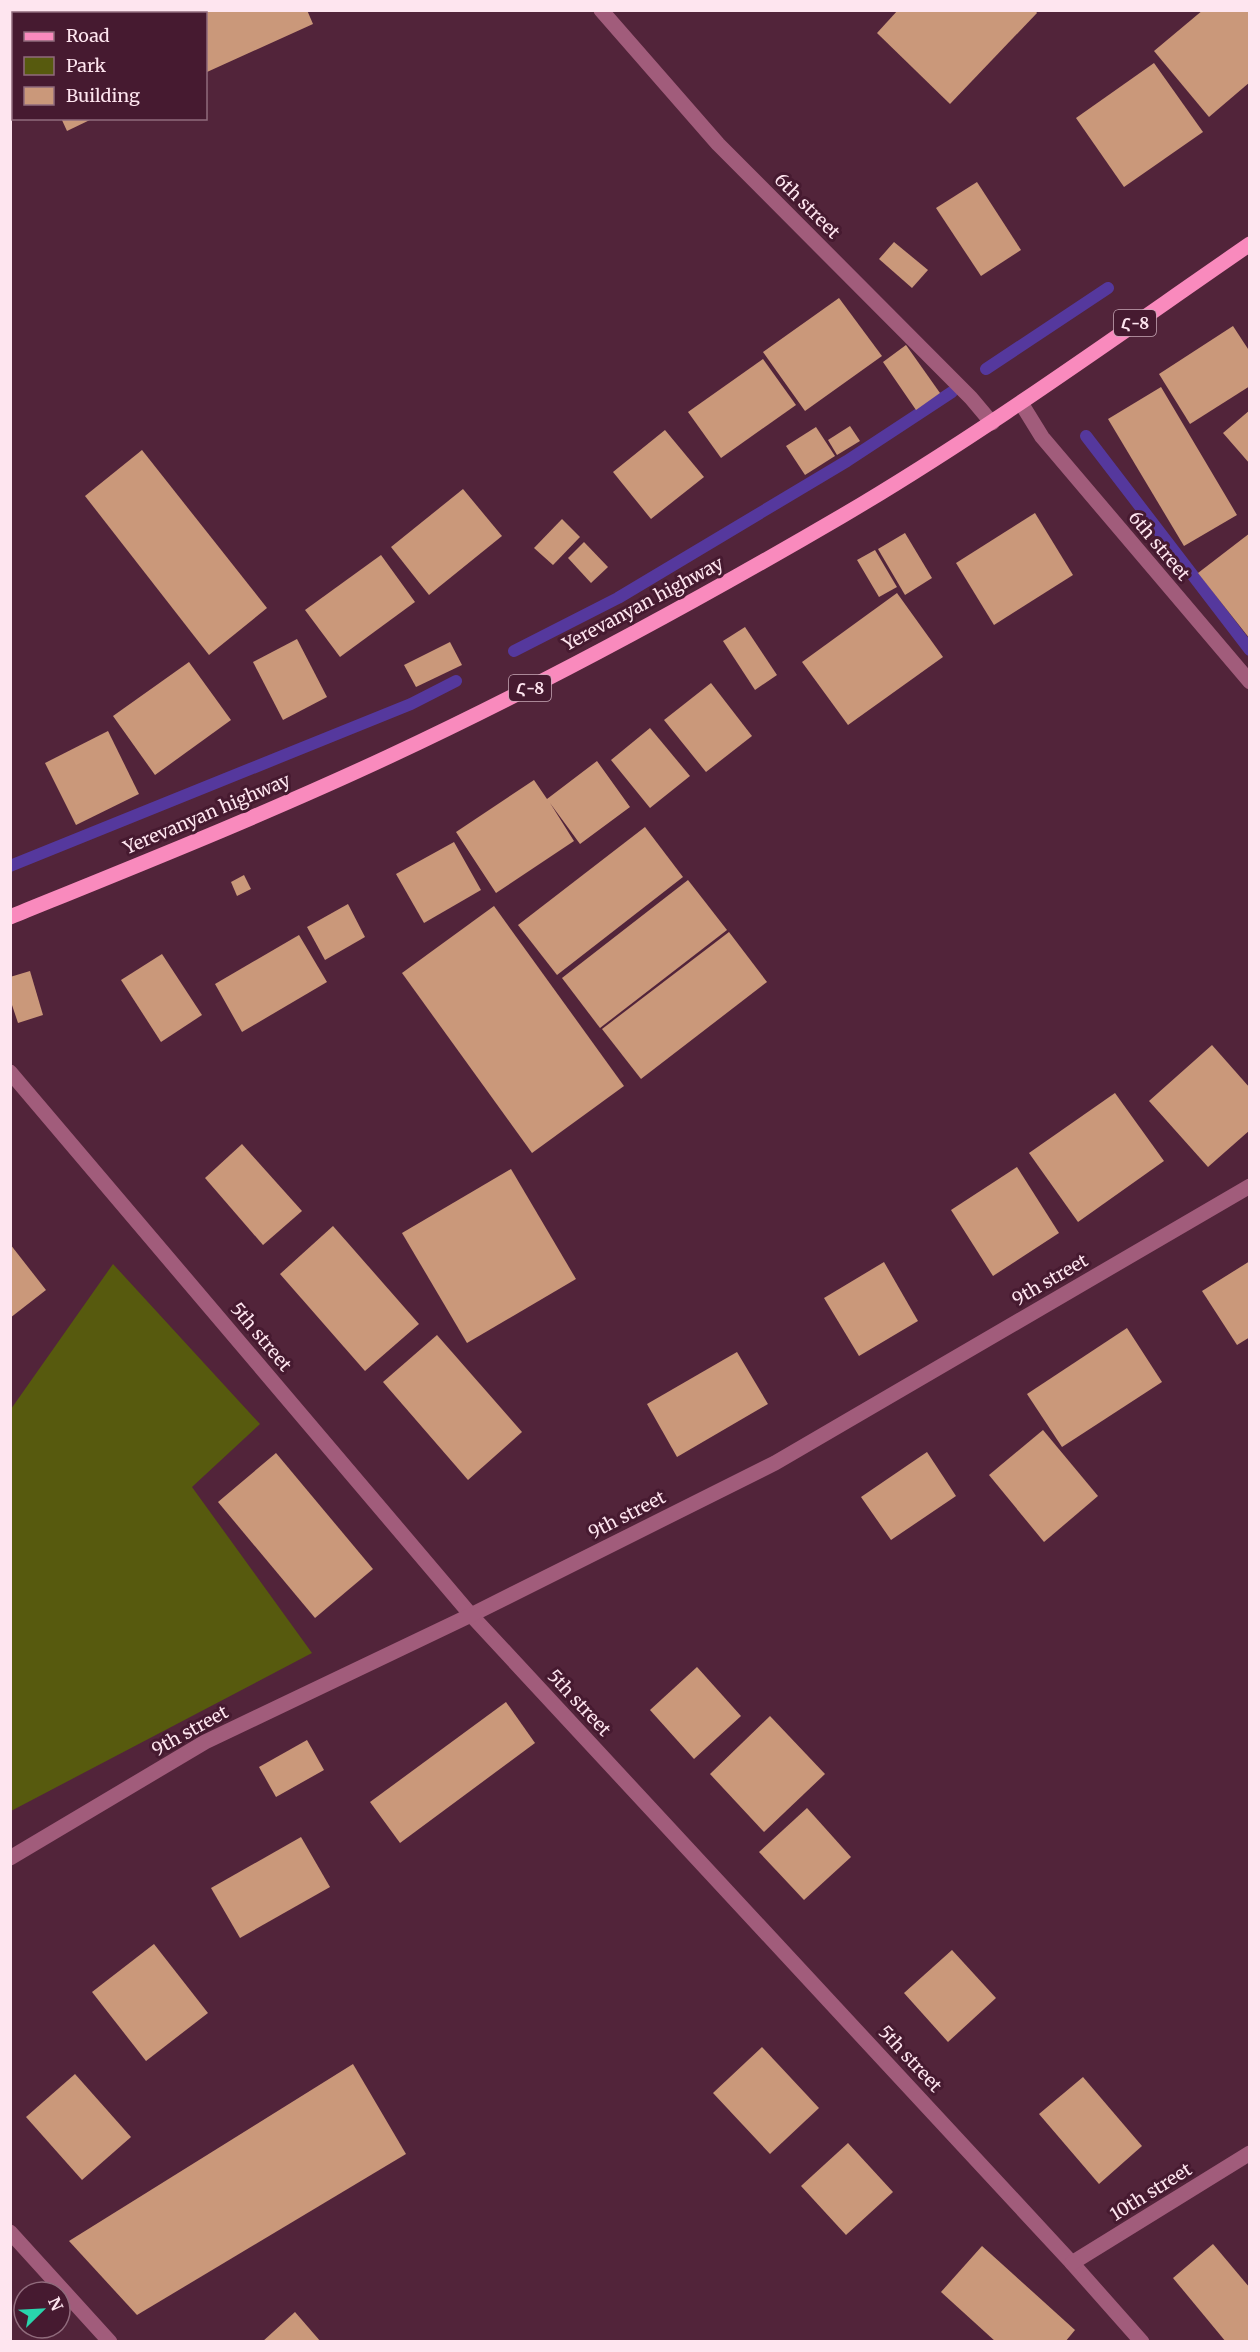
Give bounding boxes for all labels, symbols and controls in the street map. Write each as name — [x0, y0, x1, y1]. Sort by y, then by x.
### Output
legend — [12, 12, 207, 120]
text: Road — [66, 24, 110, 47]
text: Park — [66, 54, 107, 77]
text: Building — [66, 84, 140, 107]
street label: 6th street — [770, 168, 845, 243]
road number: Հ-8 — [1114, 310, 1156, 336]
street label: 6th street — [1124, 506, 1195, 585]
street label: Yerevanyan highway — [558, 551, 728, 656]
road number: Հ-8 — [509, 675, 551, 701]
street label: Yerevanyan highway — [119, 768, 294, 859]
street label: 9th street — [1008, 1249, 1092, 1310]
street label: 5th street — [226, 1298, 297, 1376]
street label: 9th street — [584, 1485, 669, 1544]
street label: 5th street — [543, 1665, 616, 1741]
street label: 9th street — [148, 1700, 232, 1761]
street label: 5th street — [874, 2021, 947, 2097]
street label: 10th street — [1106, 2157, 1196, 2226]
north arrow — [12, 2280, 72, 2340]
text: N — [44, 2294, 68, 2314]

